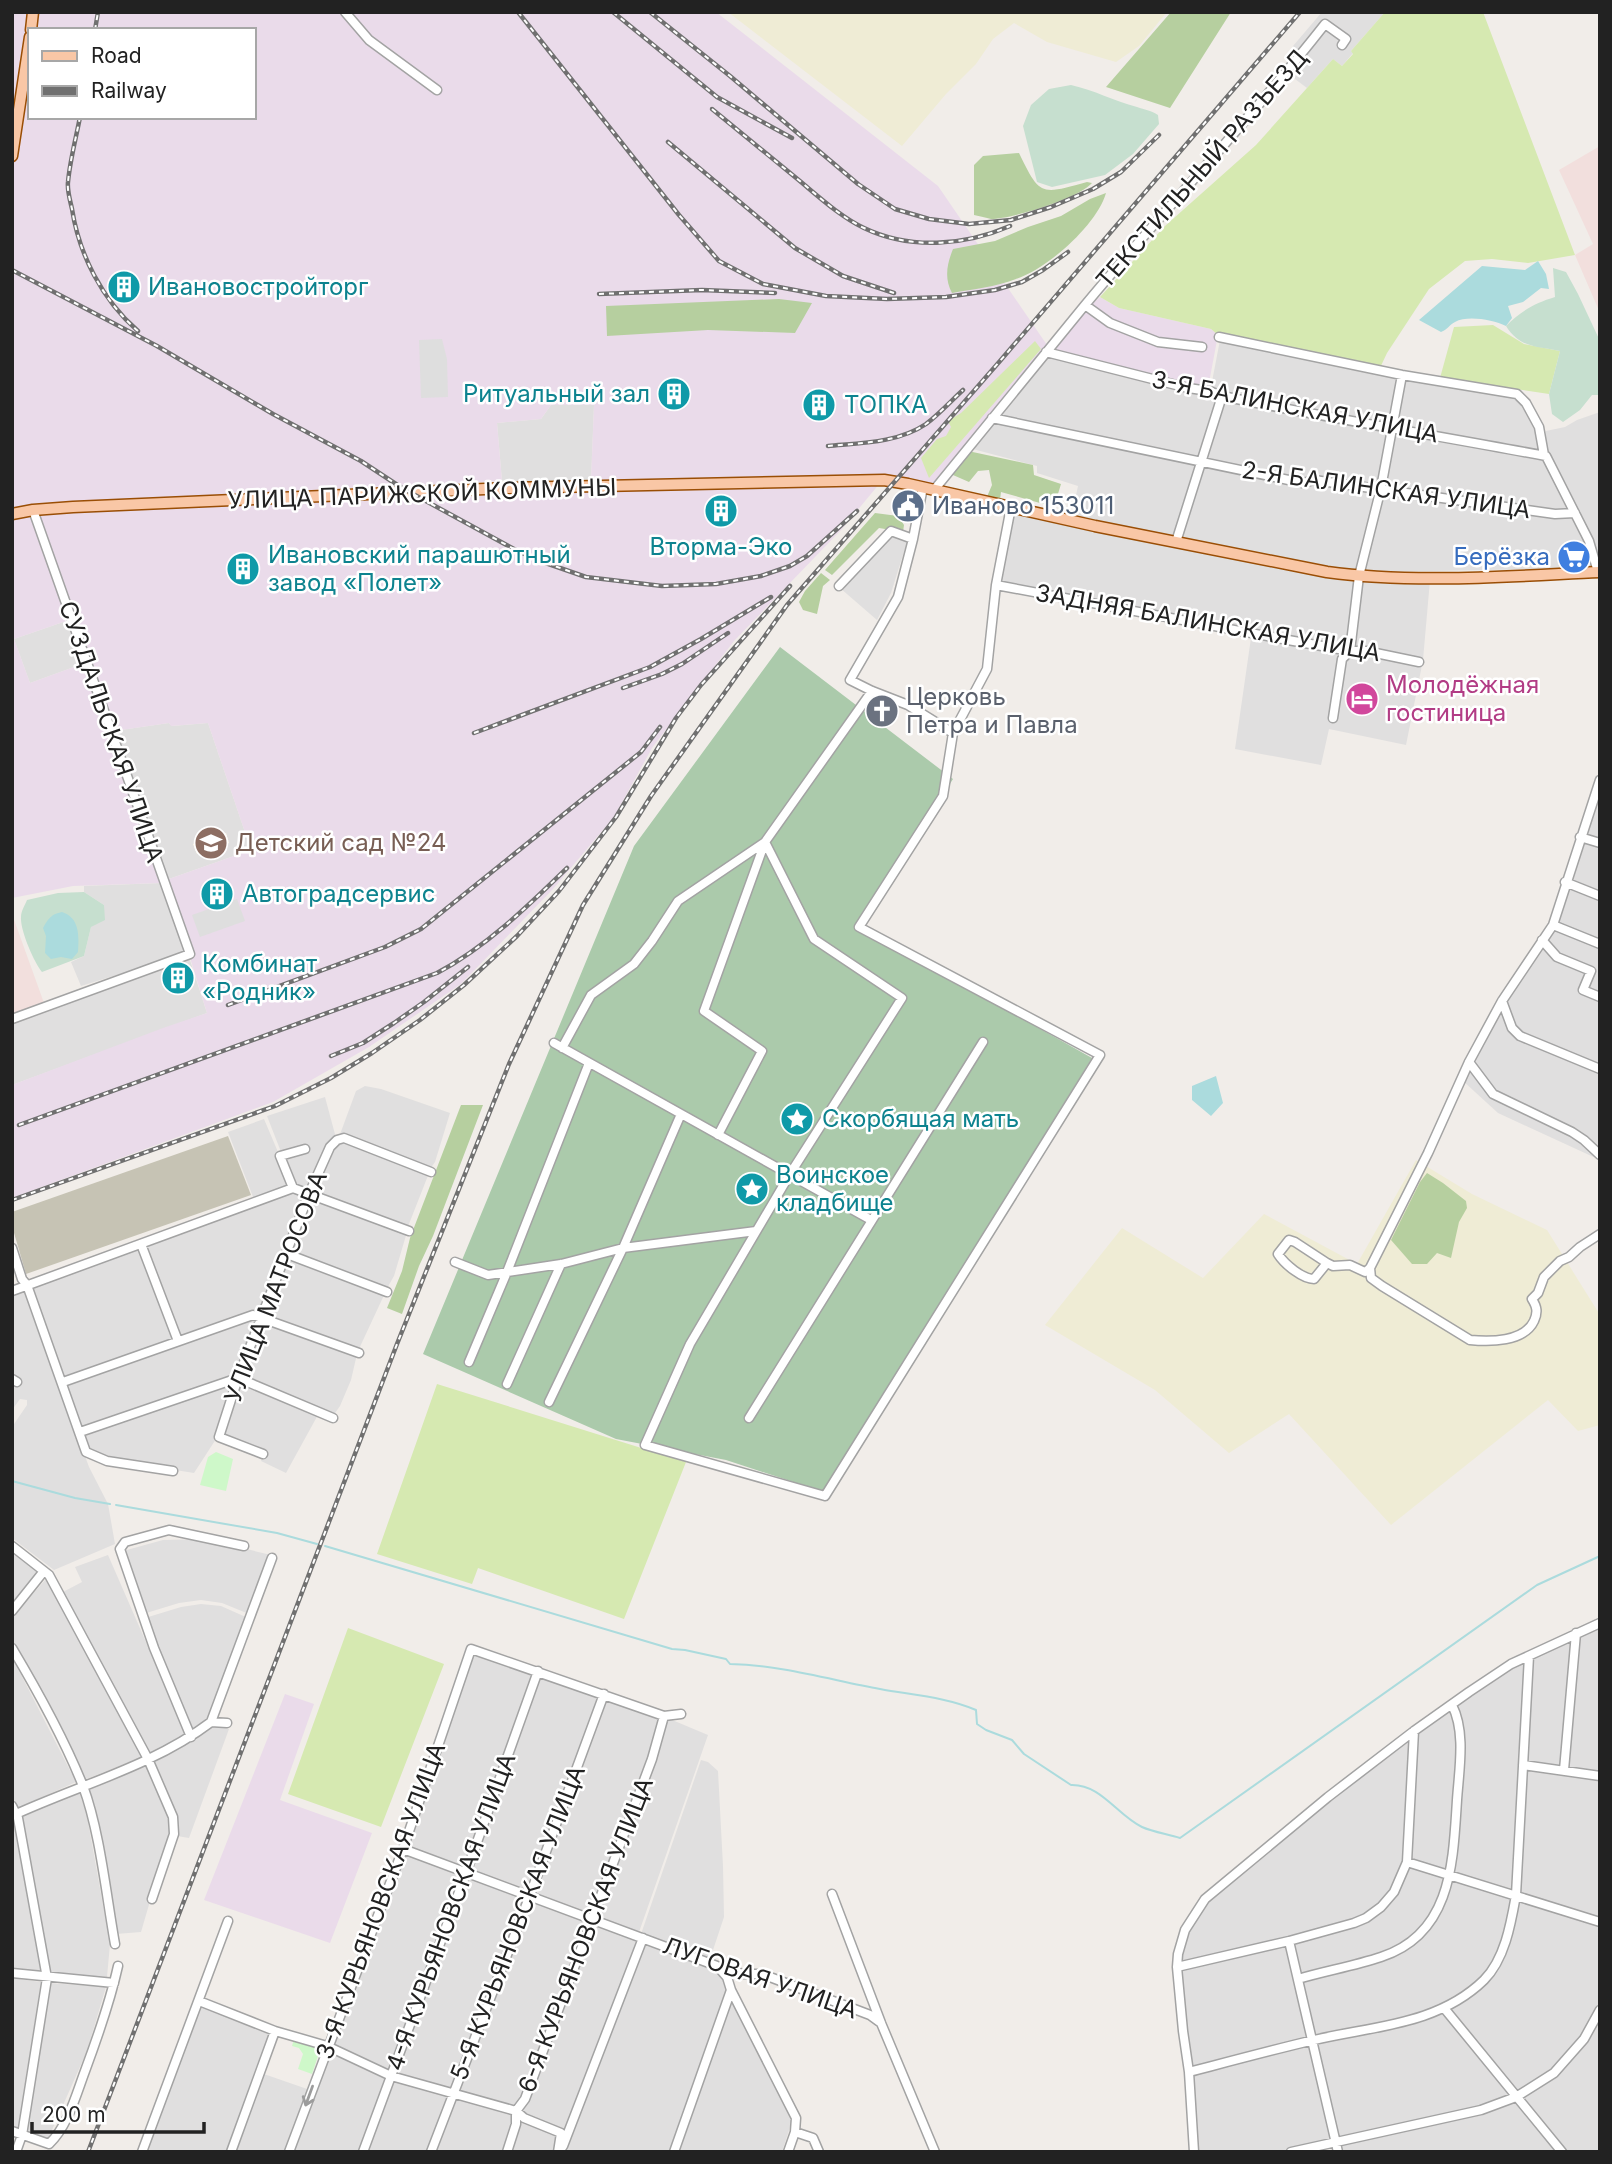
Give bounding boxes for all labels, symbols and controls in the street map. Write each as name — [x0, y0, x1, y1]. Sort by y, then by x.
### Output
legend — [28, 28, 256, 119]
text: Road — [91, 43, 142, 68]
street label: ТЕКСТИЛЬНЫЙ РАЗЪЕЗД — [1089, 43, 1313, 294]
text: Railway — [91, 78, 167, 103]
building icon: Ивановостройторг — [105, 268, 143, 306]
place label: Ивановостройторг — [148, 272, 369, 301]
street label: 3-Я БАЛИНСКАЯ УЛИЦА — [1149, 364, 1441, 449]
building icon: Ритуальный зал — [655, 375, 693, 413]
place label: Ритуальный зал — [463, 379, 650, 408]
building icon: ТОПКА — [800, 386, 838, 424]
place label: ТОПКА — [844, 390, 928, 419]
street label: 2-Я БАЛИНСКАЯ УЛИЦА — [1240, 455, 1532, 524]
street label: УЛИЦА ПАРИЖСКОЙ КОММУНЫ — [227, 471, 617, 515]
public building icon: Иваново 153011 — [889, 487, 927, 525]
place label: Иваново 153011 — [932, 491, 1114, 520]
building icon: Вторма-Эко — [702, 492, 740, 530]
place label: Вторма-Эко — [650, 532, 792, 561]
supermarket icon: Берёзка — [1555, 538, 1593, 576]
place label: Ивановский парашютный завод «Полет» — [268, 540, 571, 597]
place label: Берёзка — [1453, 542, 1550, 571]
building icon: Ивановский парашютный завод «Полет» — [224, 550, 262, 588]
street label: ЗАДНЯЯ БАЛИНСКАЯ УЛИЦА — [1033, 578, 1383, 667]
street label: СУЗДАЛЬСКАЯ УЛИЦА — [53, 597, 170, 866]
place label: Молодёжная гостиница — [1386, 670, 1539, 727]
hotel icon: Молодёжная гостиница — [1343, 680, 1381, 718]
place label: Церковь Петра и Павла — [906, 682, 1078, 739]
church icon: Церковь Петра и Павла — [863, 692, 901, 730]
school or university icon: Детский сад №24 — [192, 824, 230, 862]
place label: Детский сад №24 — [235, 828, 447, 857]
building icon: Автоградсервис — [198, 875, 236, 913]
place label: Автоградсервис — [242, 879, 435, 908]
place label: Комбинат «Родник» — [202, 949, 317, 1006]
building icon: Комбинат «Родник» — [159, 959, 197, 997]
place icon: Скорбящая мать — [778, 1100, 816, 1138]
place label: Скорбящая мать — [822, 1104, 1019, 1133]
place label: Воинское кладбище — [776, 1160, 894, 1217]
street label: УЛИЦА МАТРОСОВА — [218, 1167, 333, 1406]
place icon: Воинское кладбище — [733, 1170, 771, 1208]
street label: 3-Я КУРЬЯНОВСКАЯ УЛИЦА — [310, 1739, 451, 2063]
street label: 4-Я КУРЬЯНОВСКАЯ УЛИЦА — [380, 1749, 522, 2074]
street label: 5-Я КУРЬЯНОВСКАЯ УЛИЦА — [444, 1761, 591, 2084]
street label: 6-Я КУРЬЯНОВСКАЯ УЛИЦА — [512, 1773, 659, 2096]
street label: ЛУГОВАЯ УЛИЦА — [659, 1931, 861, 2024]
one-way arrow — [302, 2084, 314, 2106]
scale bar — [32, 2090, 203, 2134]
text: 200 m — [42, 2102, 106, 2127]

